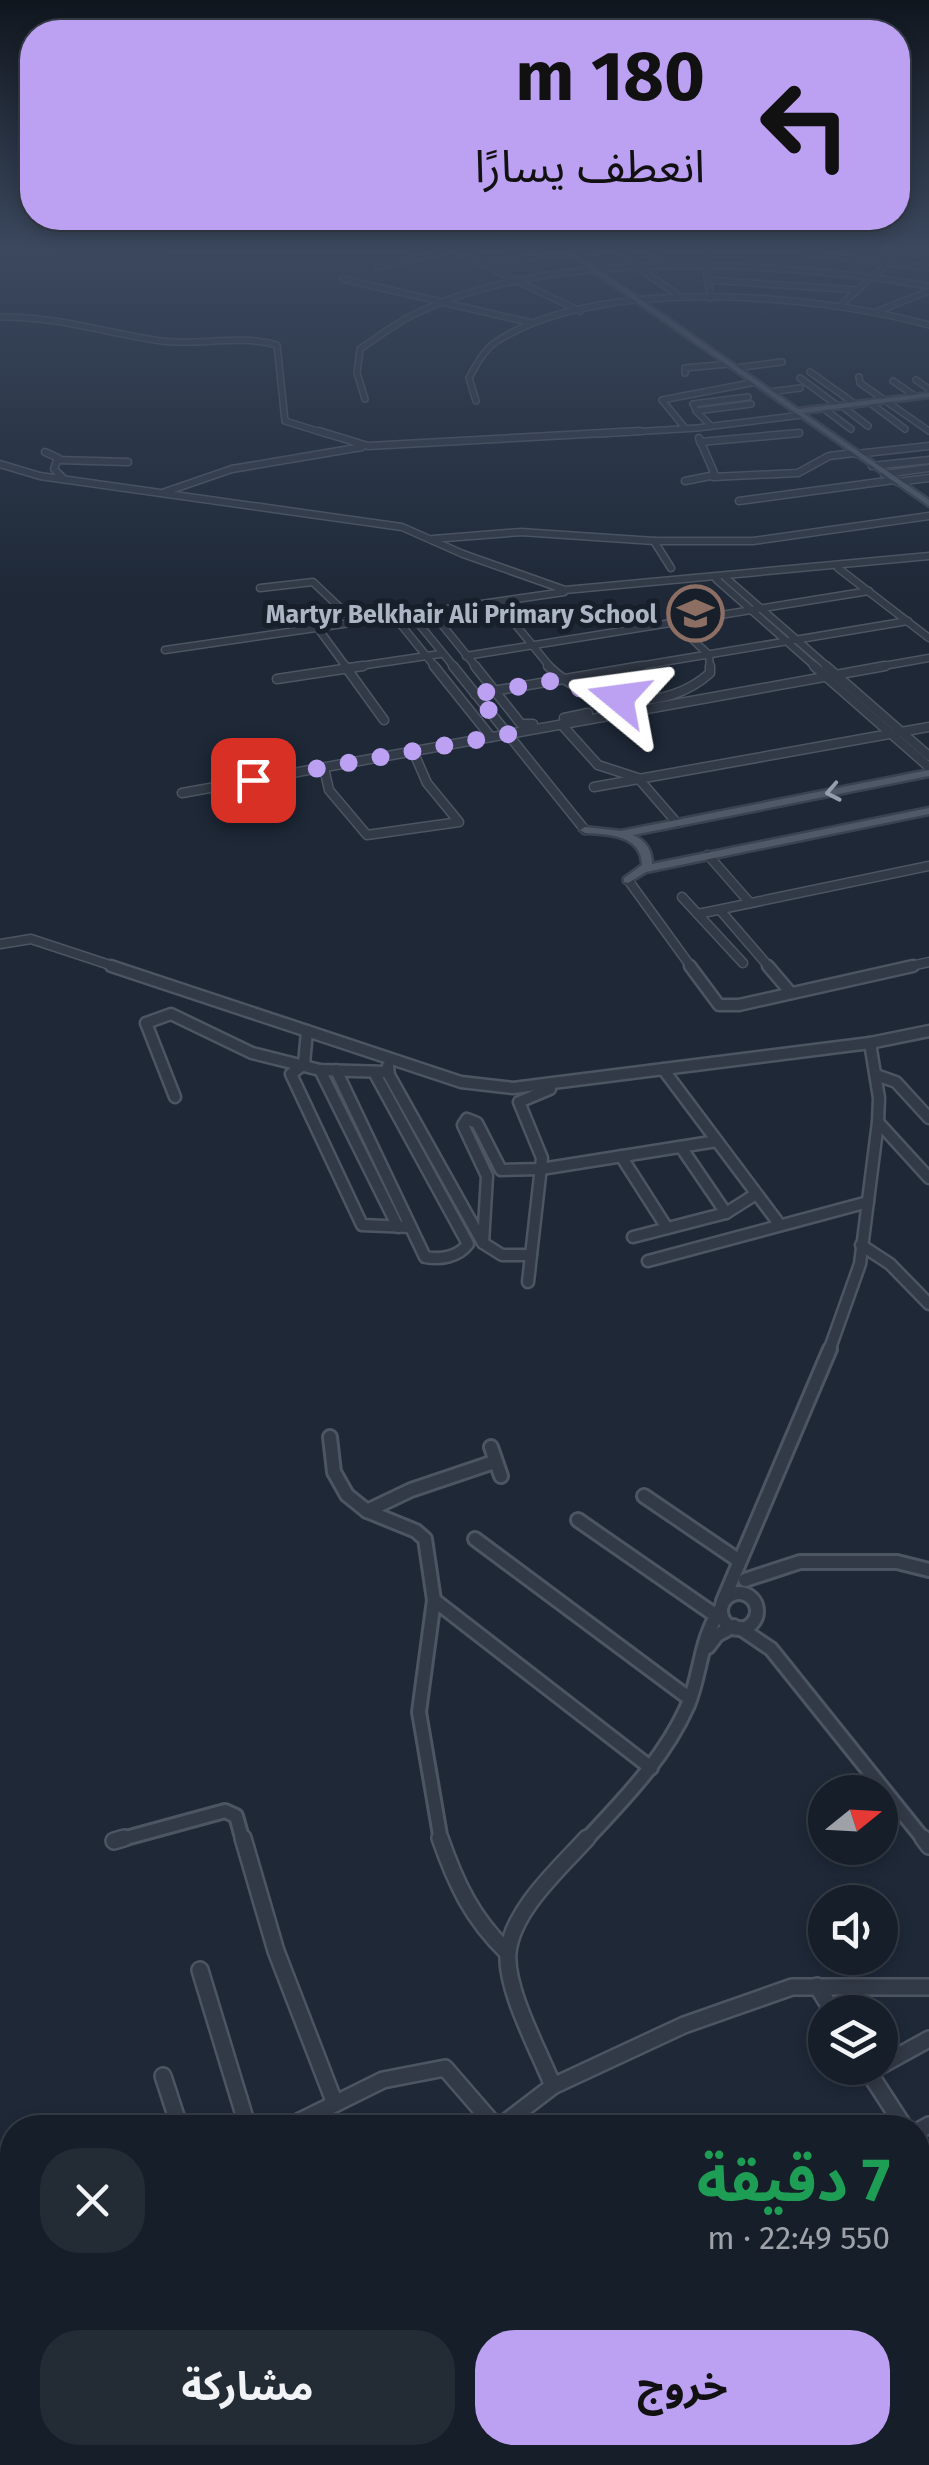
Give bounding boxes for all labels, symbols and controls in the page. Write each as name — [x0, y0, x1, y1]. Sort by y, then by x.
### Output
text: 180 m — [515, 35, 705, 119]
icon: left — [740, 60, 870, 190]
text: انعطف يسارًا — [475, 140, 705, 194]
school or university icon: Martyr Belkhair Ali Primary School — [666, 584, 726, 644]
place label: Martyr Belkhair Ali Primary School — [266, 600, 658, 630]
position arrow — [567, 646, 671, 750]
pin — [211, 738, 296, 823]
icon: arrive — [226, 753, 281, 808]
one-way arrow — [825, 780, 842, 801]
north arrow — [808, 1775, 898, 1865]
map controls — [808, 1775, 898, 2085]
button: sound — [808, 1885, 898, 1975]
button: layers — [808, 1995, 898, 2085]
text: 7 دقيقة — [697, 2145, 890, 2217]
button: close — [40, 2148, 145, 2253]
text: 550 m · 22:49 — [707, 2219, 890, 2257]
button: مشاركة — [40, 2330, 455, 2445]
button: خروج — [475, 2330, 890, 2445]

